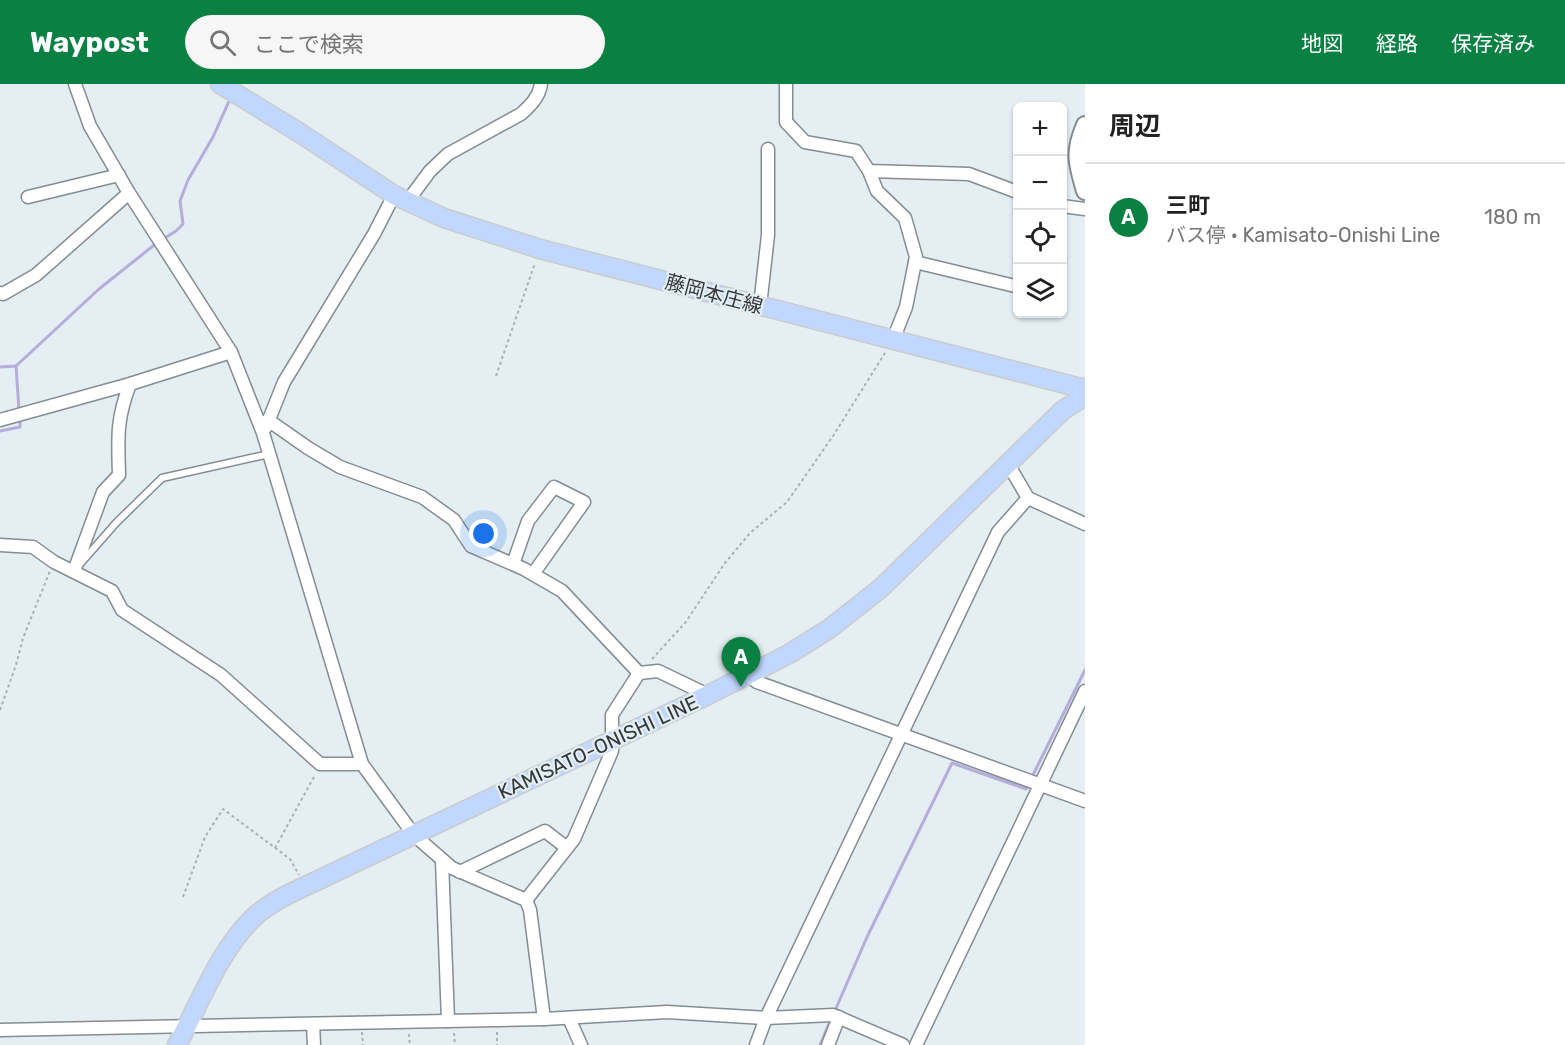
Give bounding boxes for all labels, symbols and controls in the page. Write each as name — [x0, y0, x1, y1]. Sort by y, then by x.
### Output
search box — [185, 15, 605, 69]
text: Waypost — [30, 26, 149, 59]
icon: search — [206, 26, 239, 59]
text: ここで検索 — [254, 31, 364, 58]
text: 地図 — [1301, 31, 1343, 56]
text: 経路 — [1376, 31, 1418, 56]
text: 保存済み — [1451, 31, 1535, 56]
map controls — [1013, 102, 1067, 318]
button: + — [1013, 102, 1067, 156]
text: 周辺 — [1109, 111, 1161, 142]
button: − — [1013, 156, 1067, 210]
text: 三町 — [1166, 192, 1210, 219]
text: A — [1121, 205, 1136, 229]
text: 180 m — [1484, 205, 1541, 229]
button: locate — [1013, 210, 1067, 264]
text: バス停 · Kamisato-Onishi Line — [1166, 223, 1440, 247]
button: layers — [1013, 264, 1067, 318]
street label: 藤岡本庄線 — [663, 269, 765, 319]
your location — [469, 519, 498, 548]
pin: A — [722, 638, 760, 687]
street label: KAMISATO-ONISHI LINE — [494, 690, 702, 804]

